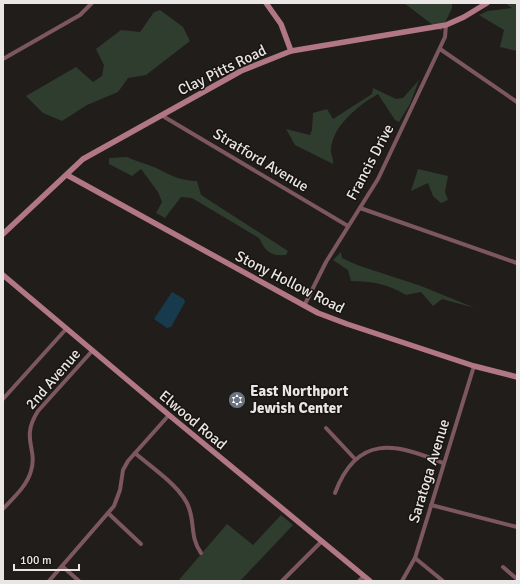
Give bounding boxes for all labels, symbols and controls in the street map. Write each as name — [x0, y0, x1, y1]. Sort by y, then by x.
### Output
street label: Clay Pitts Road — [175, 41, 269, 99]
street label: Francis Drive — [342, 121, 398, 203]
street label: Stratford Avenue — [210, 124, 312, 196]
street label: Stony Hollow Road — [233, 247, 347, 317]
street label: 2nd Avenue — [22, 345, 84, 413]
place label: East Northport Jewish Center — [250, 382, 349, 417]
street label: Elwood Road — [156, 387, 230, 453]
synagogue icon: East Northport Jewish Center — [227, 390, 247, 410]
street label: Saratoga Avenue — [405, 417, 453, 525]
scale bar — [14, 546, 79, 572]
text: 100 m — [20, 553, 52, 568]

